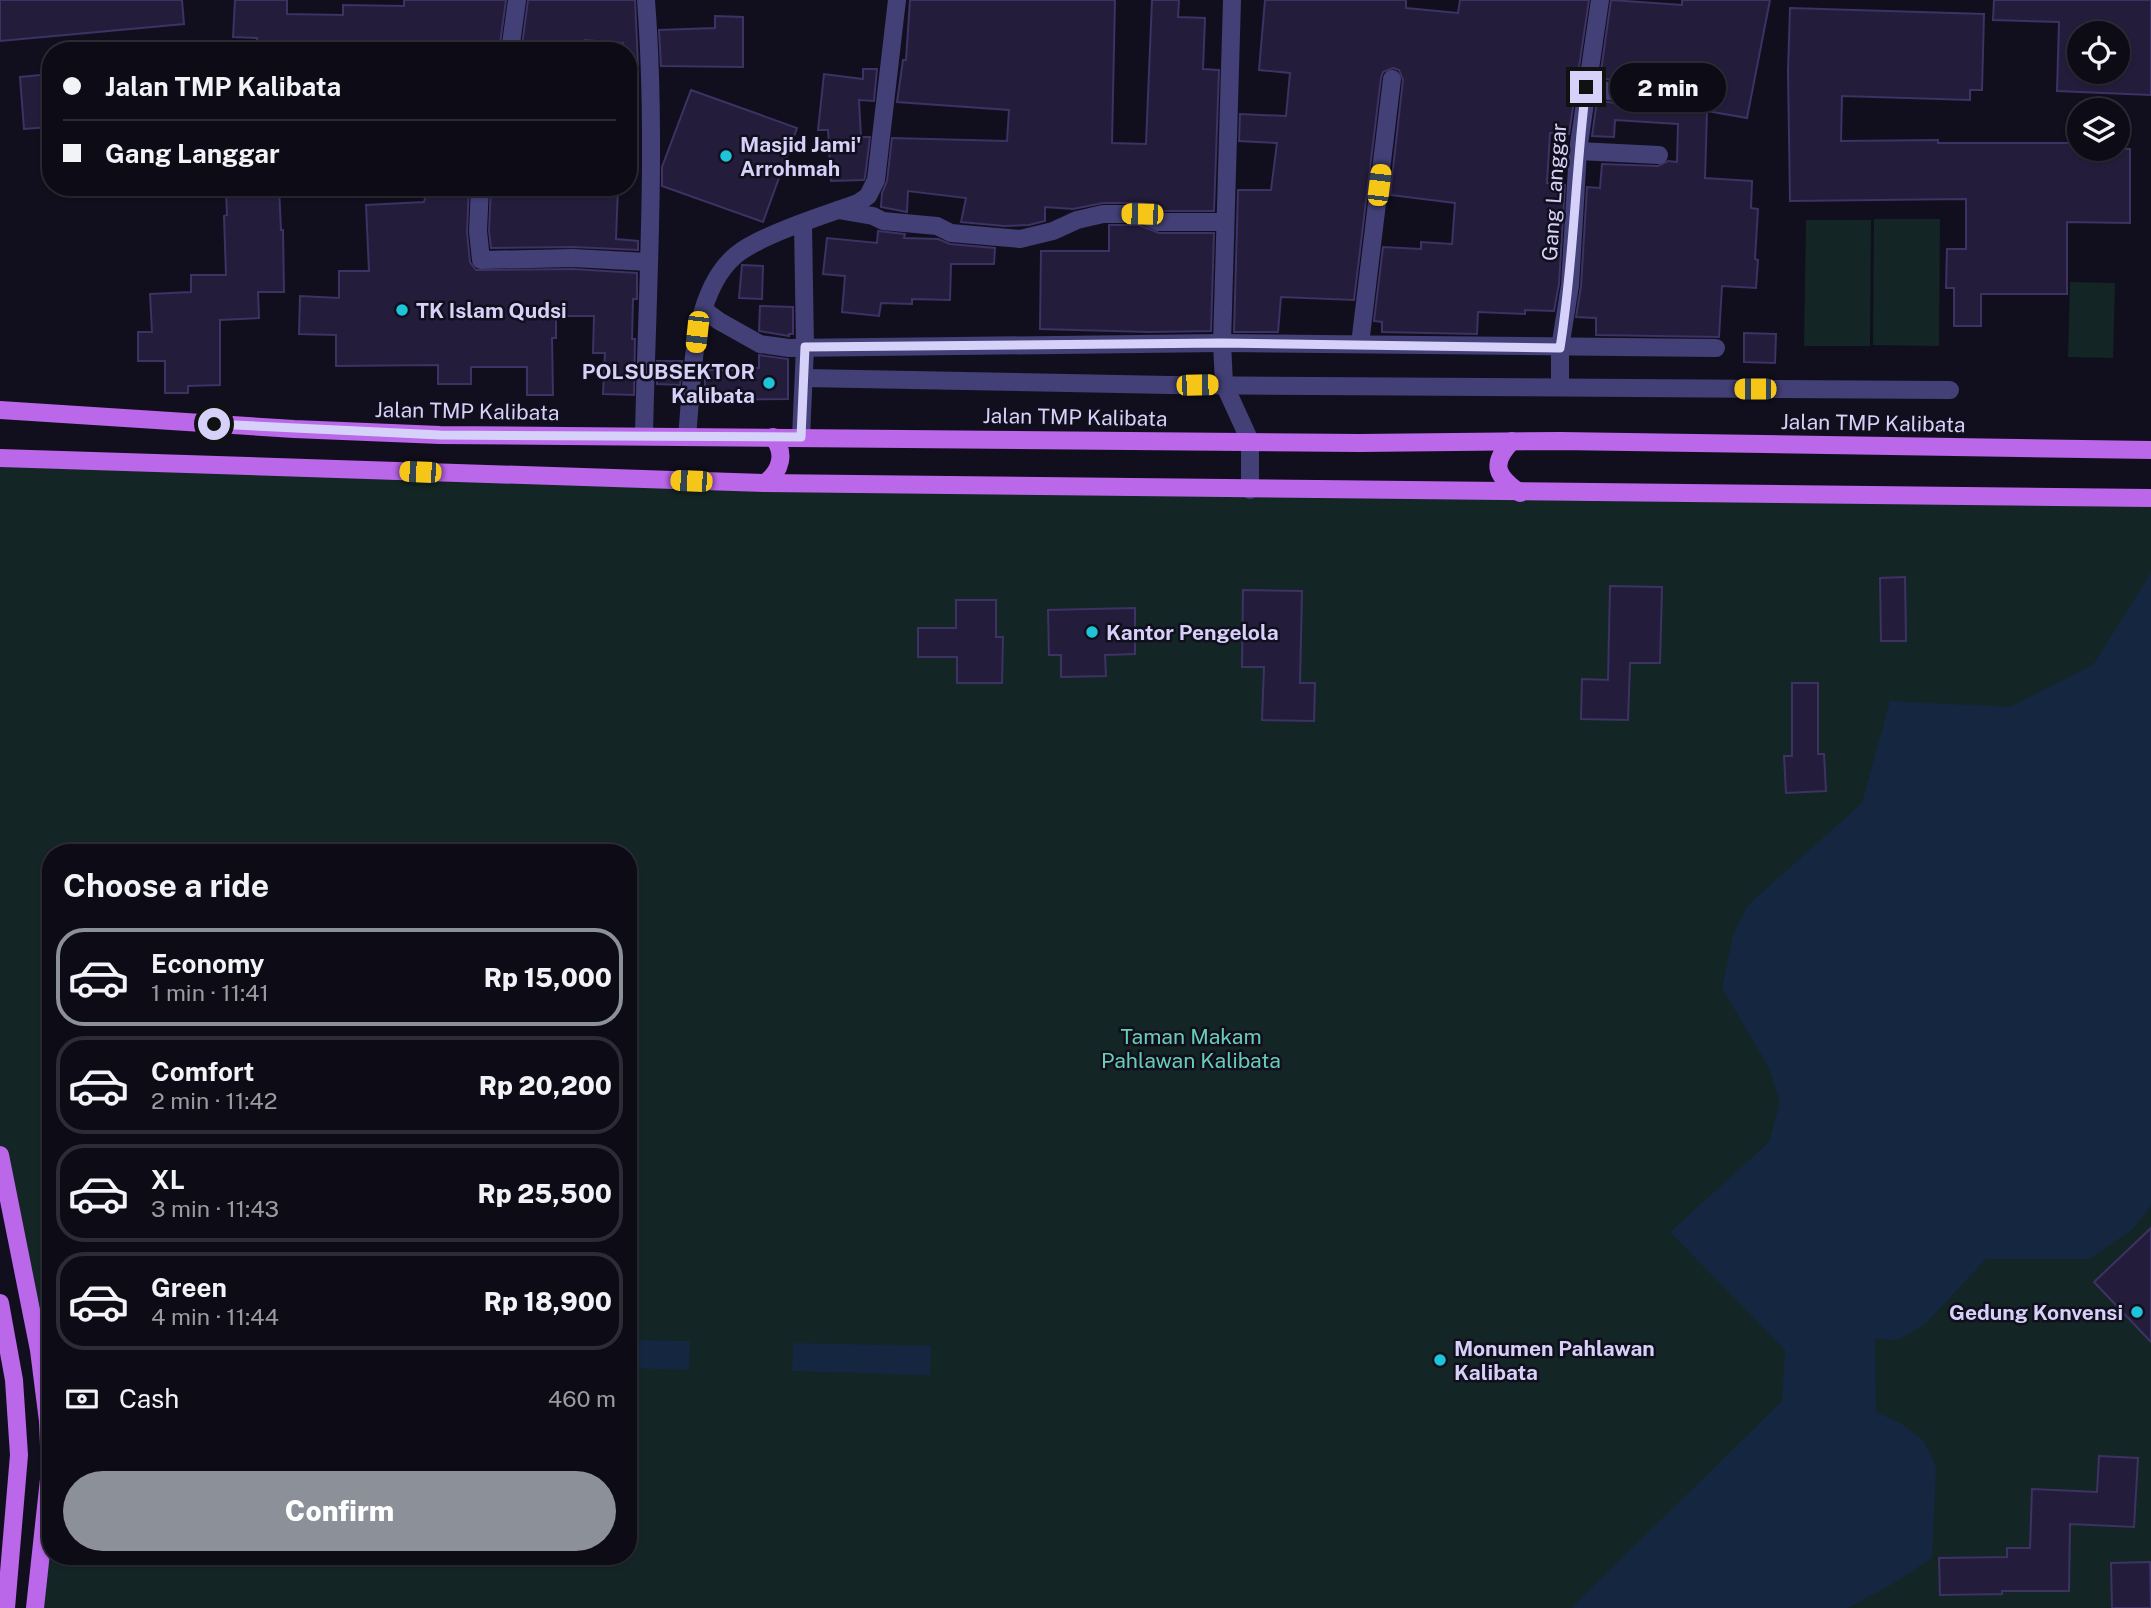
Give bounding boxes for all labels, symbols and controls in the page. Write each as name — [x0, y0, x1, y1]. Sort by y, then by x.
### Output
map controls — [2067, 21, 2130, 161]
button: locate — [2067, 21, 2130, 84]
callout: 2 min — [1610, 62, 1726, 112]
text: Jalan TMP Kalibata — [105, 71, 341, 102]
route end — [1570, 71, 1602, 103]
text: 2 min — [1637, 74, 1699, 101]
button: layers — [2067, 98, 2130, 161]
street label: Gang Langgar — [1537, 122, 1571, 262]
place label: Masjid Jami' Arrohmah — [740, 132, 861, 181]
text: Gang Langgar — [105, 138, 280, 169]
marker: Masjid Jami' Arrohmah — [718, 148, 734, 164]
car — [1367, 163, 1392, 207]
car — [1121, 203, 1164, 225]
place label: TK Islam Qudsi — [416, 298, 567, 323]
marker: TK Islam Qudsi — [394, 302, 410, 318]
car — [685, 310, 710, 354]
place label: POLSUBSEKTOR Kalibata — [582, 359, 755, 408]
car — [1176, 374, 1219, 396]
marker: POLSUBSEKTOR Kalibata — [761, 375, 777, 391]
car — [1735, 379, 1777, 400]
street label: Jalan TMP Kalibata — [374, 397, 560, 425]
street label: Jalan TMP Kalibata — [982, 403, 1168, 431]
route start — [198, 408, 230, 440]
street label: Jalan TMP Kalibata — [1780, 409, 1966, 437]
car — [399, 461, 442, 483]
car — [670, 470, 713, 492]
place label: Kantor Pengelola — [1106, 620, 1279, 645]
marker: Kantor Pengelola — [1084, 624, 1100, 640]
text: Choose a ride — [63, 867, 269, 904]
icon: car — [67, 946, 130, 1009]
text: Economy — [151, 948, 264, 979]
text: Rp 15,000 — [484, 962, 612, 993]
text: 1 min · 11:41 — [151, 979, 269, 1006]
park label: Taman Makam Pahlawan Kalibata — [1101, 1024, 1281, 1073]
icon: car — [67, 1054, 130, 1117]
text: Comfort — [151, 1056, 254, 1087]
text: Rp 20,200 — [479, 1070, 612, 1101]
text: 2 min · 11:42 — [151, 1087, 278, 1114]
icon: car — [67, 1162, 130, 1225]
text: XL — [151, 1164, 185, 1195]
text: Rp 25,500 — [477, 1178, 612, 1209]
text: 3 min · 11:43 — [151, 1195, 279, 1222]
icon: car — [67, 1270, 130, 1333]
text: Green — [151, 1272, 227, 1303]
text: Rp 18,900 — [484, 1286, 612, 1317]
place label: Gedung Konvensi — [1949, 1300, 2123, 1325]
text: 4 min · 11:44 — [151, 1303, 279, 1330]
marker: Gedung Konvensi — [2129, 1304, 2145, 1320]
place label: Monumen Pahlawan Kalibata — [1454, 1336, 1655, 1385]
marker: Monumen Pahlawan Kalibata — [1432, 1352, 1448, 1368]
icon: cash — [63, 1380, 101, 1418]
text: Cash — [119, 1383, 179, 1414]
text: 460 m — [548, 1385, 616, 1412]
button: Confirm — [63, 1471, 616, 1551]

